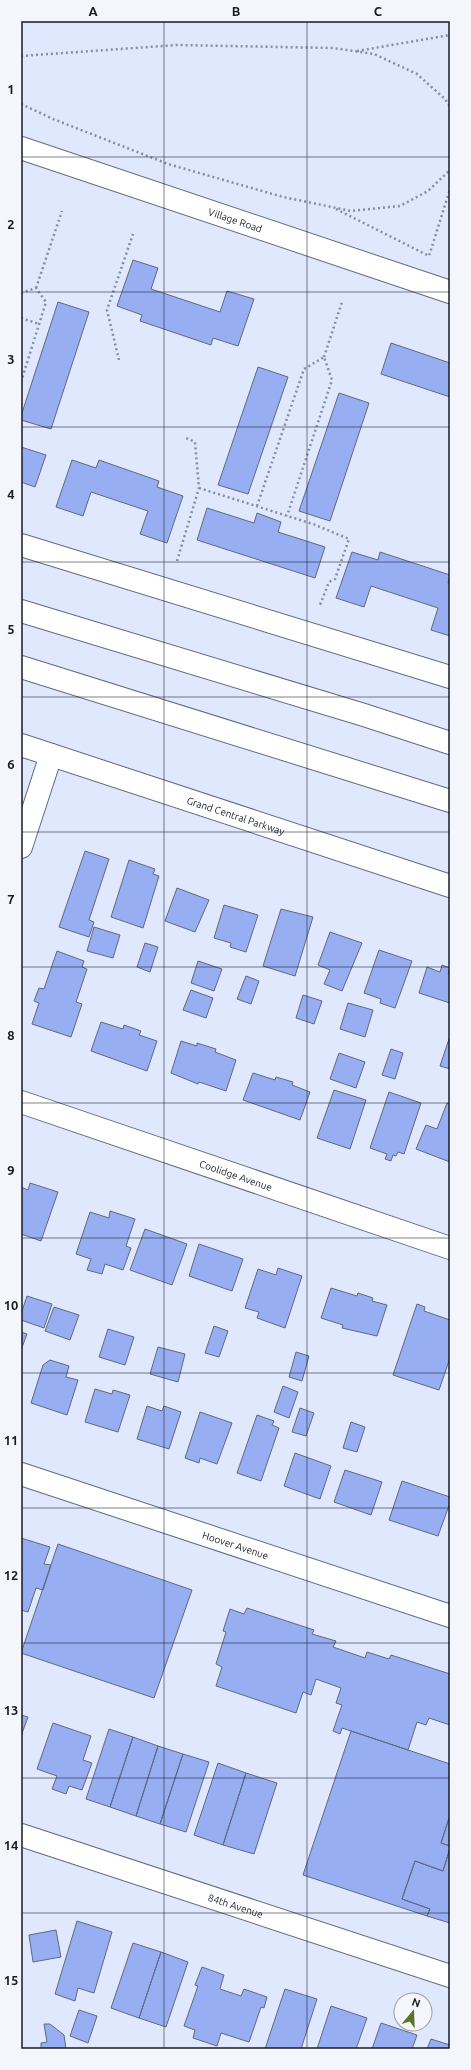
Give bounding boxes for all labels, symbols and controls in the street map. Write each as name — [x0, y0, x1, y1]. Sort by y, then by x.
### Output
text: A — [88, 4, 98, 18]
text: B — [232, 4, 241, 18]
text: C — [374, 4, 383, 18]
text: 1 — [7, 82, 15, 96]
street label: Village Road — [207, 206, 264, 235]
text: 2 — [7, 217, 15, 231]
text: 3 — [7, 352, 15, 366]
text: 4 — [7, 487, 15, 501]
text: 5 — [7, 622, 15, 636]
text: 6 — [7, 757, 15, 771]
street label: Grand Central Parkway — [185, 795, 286, 837]
text: 7 — [7, 892, 15, 906]
text: 8 — [7, 1028, 15, 1042]
street label: Coolidge Avenue — [198, 1158, 274, 1193]
text: 9 — [7, 1163, 15, 1177]
text: 10 — [4, 1298, 18, 1312]
text: 11 — [4, 1433, 18, 1447]
street label: Hoover Avenue — [201, 1529, 270, 1562]
text: 12 — [4, 1568, 18, 1582]
text: 13 — [4, 1703, 18, 1717]
text: 14 — [4, 1838, 18, 1852]
street label: 84th Avenue — [207, 1892, 264, 1920]
text: 15 — [4, 1973, 18, 1987]
north arrow — [393, 1992, 433, 2032]
text: N — [410, 1996, 422, 2010]

